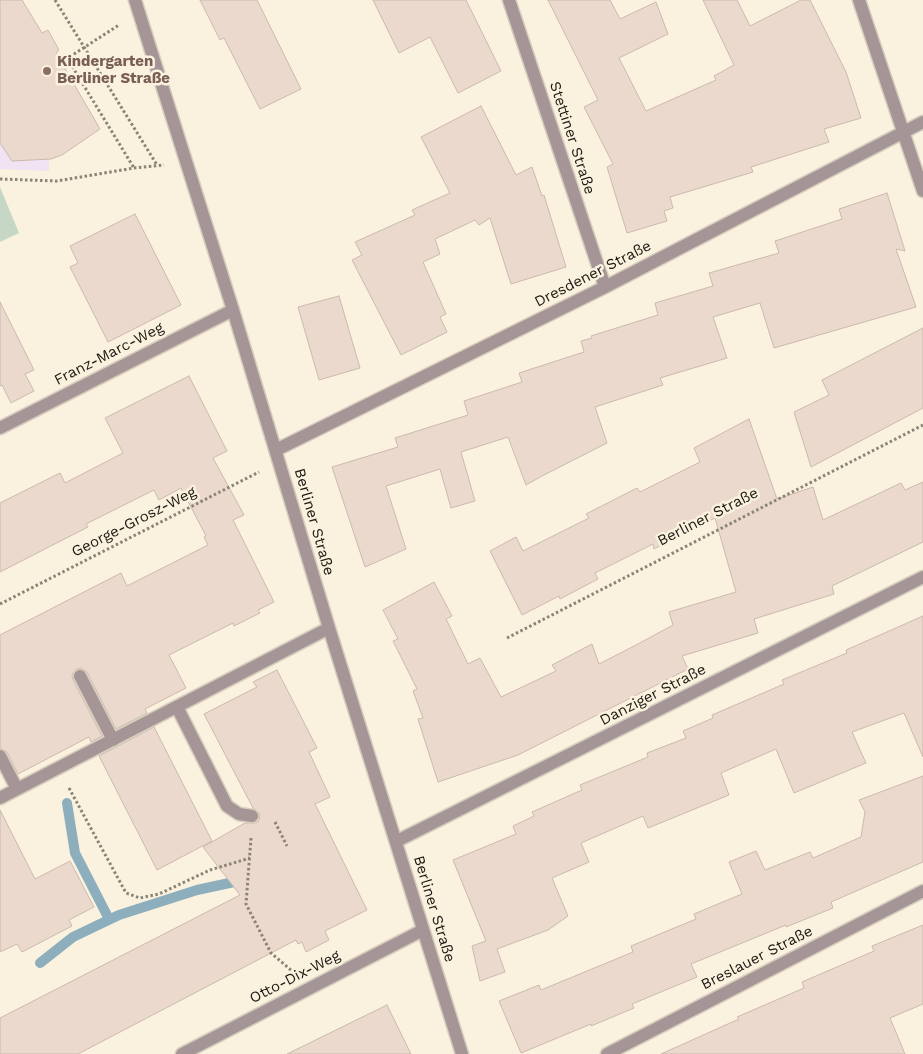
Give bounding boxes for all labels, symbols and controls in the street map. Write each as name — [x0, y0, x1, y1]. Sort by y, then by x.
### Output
place label: Kindergarten Berliner Straße — [57, 53, 170, 88]
marker: Kindergarten Berliner Straße — [41, 65, 53, 77]
street label: Stettiner Straße — [545, 79, 599, 197]
street label: Dresdener Straße — [532, 237, 654, 311]
street label: Franz-Marc-Weg — [51, 319, 167, 389]
street label: Berliner Straße — [290, 466, 338, 578]
street label: George-Grosz-Weg — [69, 483, 199, 561]
street label: Berliner Straße — [655, 484, 761, 550]
street label: Danziger Straße — [597, 660, 709, 730]
street label: Berliner Straße — [409, 854, 459, 964]
street label: Breslauer Straße — [698, 922, 816, 994]
street label: Otto-Dix-Weg — [247, 946, 343, 1008]

